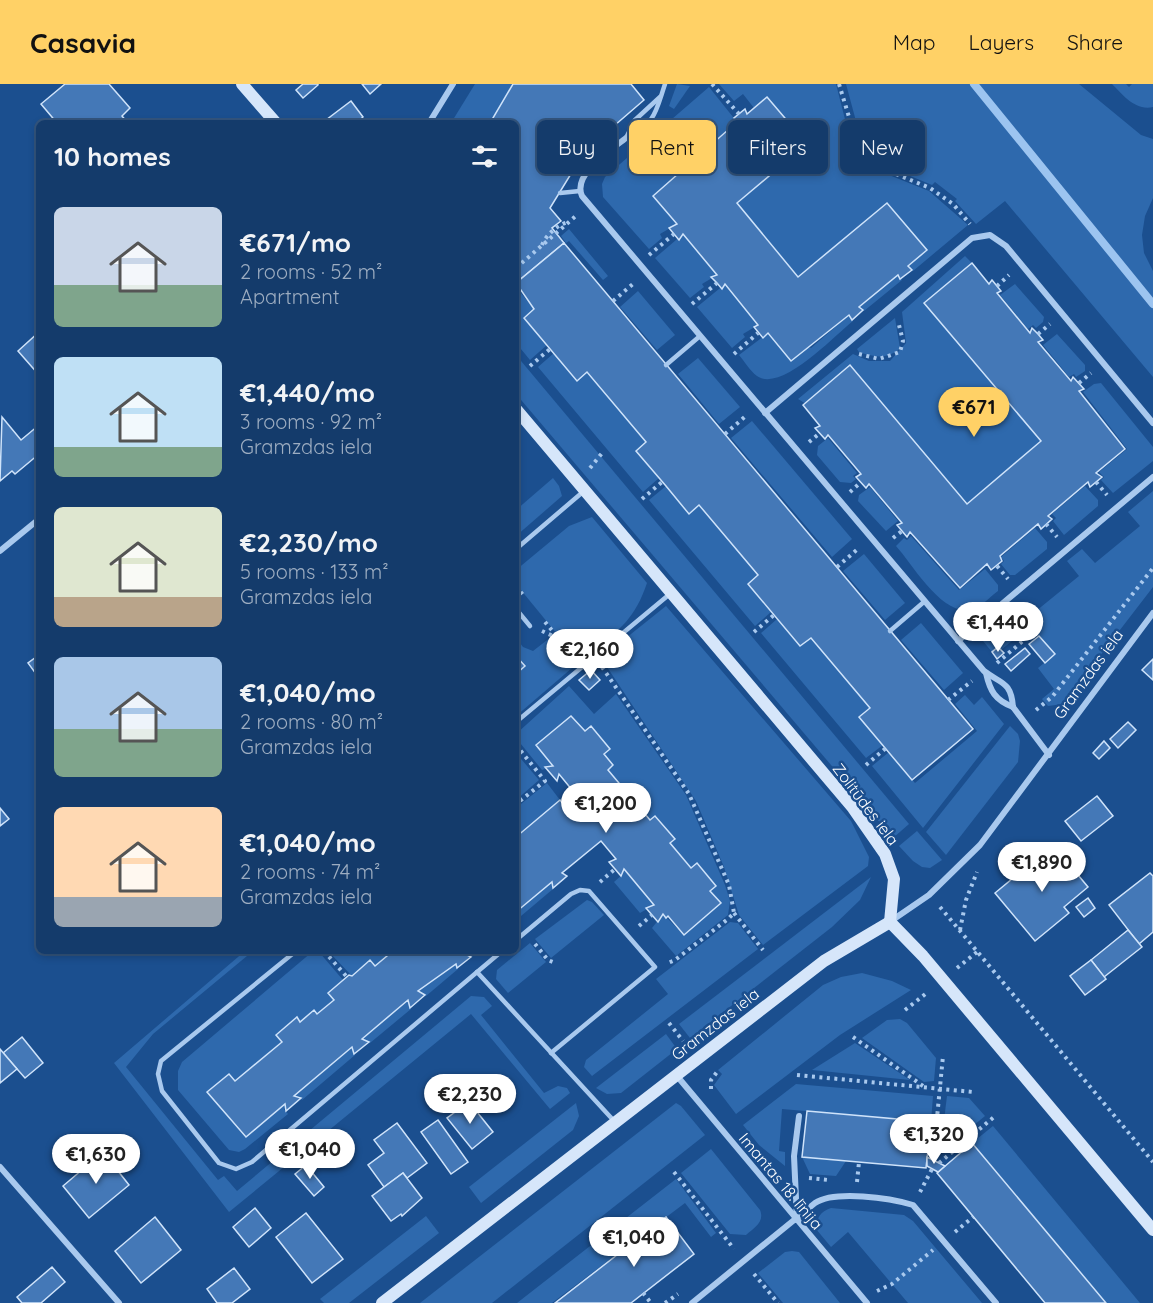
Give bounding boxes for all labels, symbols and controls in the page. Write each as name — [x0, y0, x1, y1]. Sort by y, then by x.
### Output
text: Casavia — [30, 25, 136, 60]
text: Map — [893, 29, 936, 55]
text: Layers — [969, 29, 1034, 55]
text: Share — [1067, 29, 1123, 55]
chip: Buy — [537, 120, 617, 174]
chip: Rent — [629, 120, 716, 174]
chip: Filters — [728, 120, 828, 174]
chip: New — [840, 120, 925, 174]
text: 10 homes — [54, 140, 171, 173]
icon: filters — [468, 140, 501, 173]
text: €671/mo — [240, 226, 351, 259]
icon: home — [102, 231, 174, 303]
text: 2 rooms · 52 m² — [240, 259, 382, 284]
text: Apartment — [240, 284, 340, 309]
text: €1,440/mo — [240, 376, 375, 409]
icon: home — [102, 381, 174, 453]
pin: €671 — [938, 387, 1010, 438]
text: €671 — [952, 394, 996, 419]
text: 3 rooms · 92 m² — [240, 409, 382, 434]
text: Gramzdas iela — [240, 434, 372, 459]
text: €2,230/mo — [240, 526, 378, 559]
icon: home — [102, 531, 174, 603]
text: 5 rooms · 133 m² — [240, 559, 389, 584]
text: Gramzdas iela — [240, 584, 372, 609]
pin: €1,440 — [949, 602, 1047, 653]
text: €1,440 — [967, 609, 1029, 634]
street label: Gramzdas iela — [1049, 625, 1127, 723]
pin: €2,160 — [541, 629, 639, 680]
text: €2,160 — [560, 636, 620, 661]
text: €1,040/mo — [240, 676, 376, 709]
icon: home — [102, 681, 174, 753]
text: 2 rooms · 80 m² — [240, 709, 383, 734]
text: Gramzdas iela — [240, 734, 372, 759]
street label: Zolitūdes iela — [829, 759, 903, 849]
pin: €1,200 — [557, 783, 655, 834]
text: €1,200 — [575, 790, 637, 815]
text: €1,040/mo — [240, 826, 376, 859]
icon: home — [102, 831, 174, 903]
pin: €1,890 — [993, 842, 1091, 893]
text: €1,890 — [1012, 849, 1072, 874]
text: 2 rooms · 74 m² — [240, 859, 380, 884]
text: Gramzdas iela — [240, 884, 372, 909]
street label: Gramzdas iela — [667, 983, 763, 1065]
pin: €2,230 — [421, 1074, 519, 1125]
text: €2,230 — [438, 1081, 502, 1106]
pin: €1,320 — [885, 1114, 983, 1165]
text: €1,320 — [904, 1121, 964, 1146]
pin: €1,040 — [261, 1129, 359, 1180]
street label: Imantas 18. līnija — [735, 1129, 827, 1233]
pin: €1,630 — [47, 1134, 145, 1185]
text: €1,040 — [279, 1136, 341, 1161]
text: €1,630 — [66, 1141, 126, 1166]
pin: €1,040 — [585, 1217, 683, 1268]
text: €1,040 — [603, 1224, 665, 1249]

